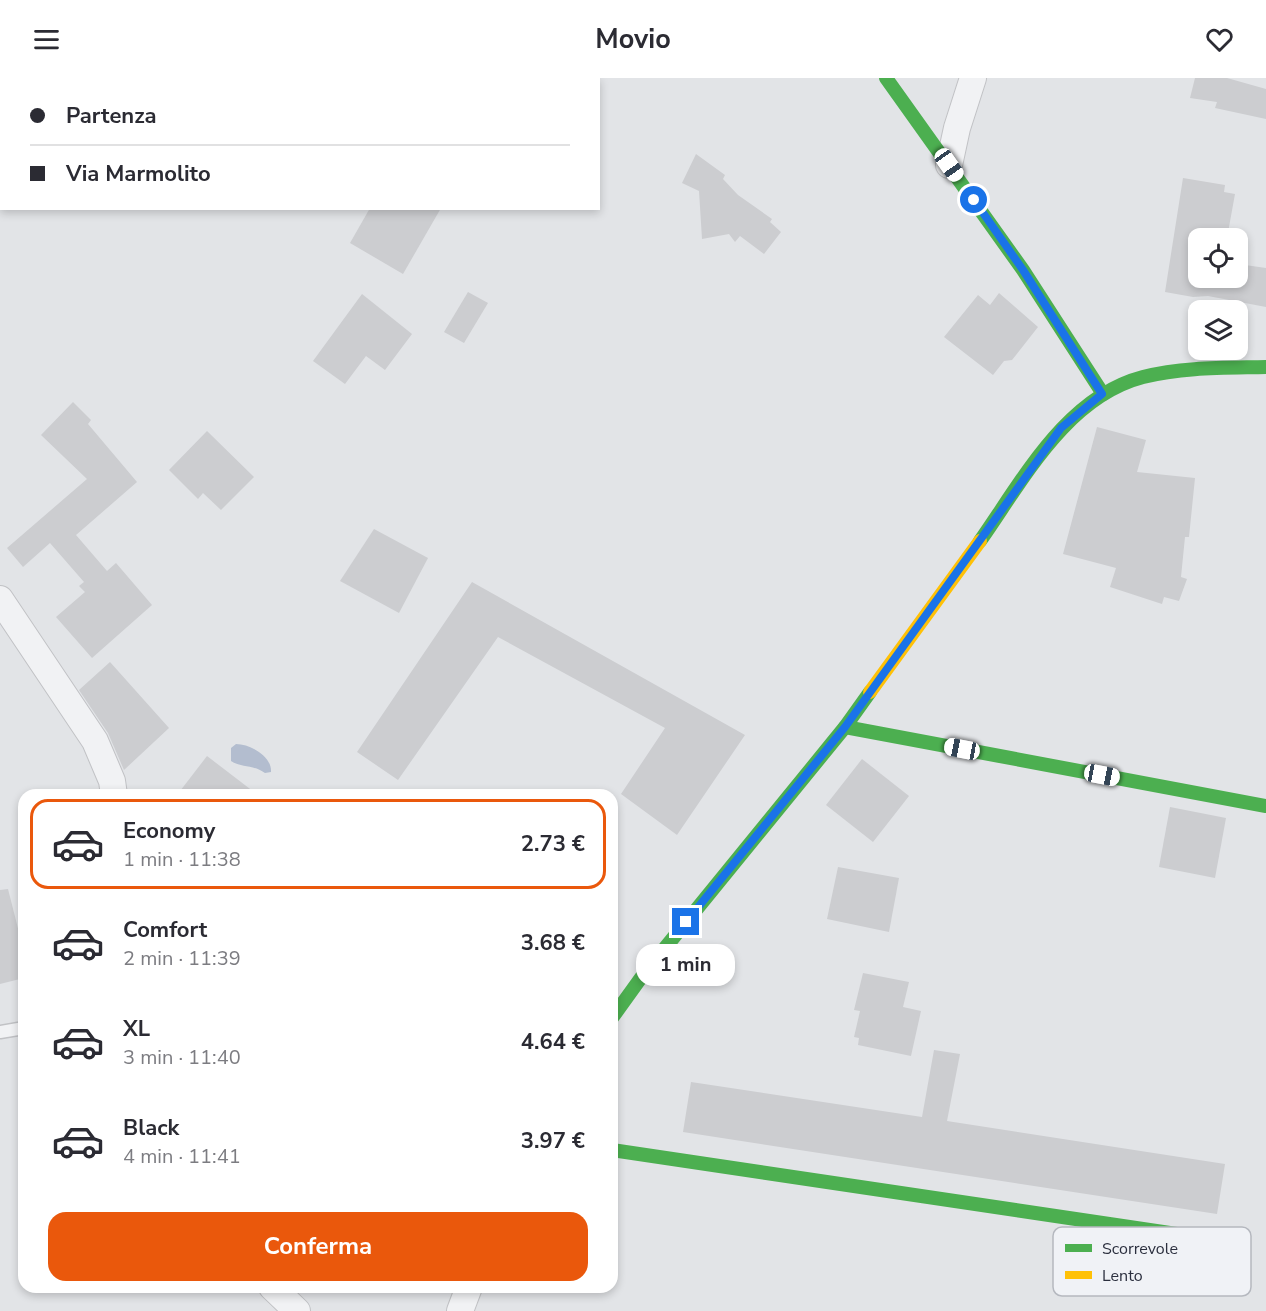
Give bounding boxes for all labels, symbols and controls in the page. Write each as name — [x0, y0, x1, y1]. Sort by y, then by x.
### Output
text: Movio — [595, 21, 671, 58]
icon: menu — [30, 23, 63, 56]
icon: heart — [1203, 23, 1236, 56]
text: Partenza — [66, 101, 157, 131]
car — [931, 145, 967, 185]
text: Via Marmolito — [66, 159, 211, 189]
route start — [960, 186, 987, 213]
map controls — [1188, 228, 1248, 360]
button: locate — [1188, 228, 1248, 288]
button: layers — [1188, 300, 1248, 360]
car — [943, 737, 981, 761]
car — [1083, 763, 1121, 787]
text: Economy — [123, 816, 215, 846]
icon: car — [51, 817, 105, 871]
text: 2.73 € — [521, 829, 585, 859]
text: 1 min · 11:38 — [123, 846, 241, 873]
route end — [672, 908, 699, 935]
text: Comfort — [123, 915, 207, 945]
icon: car — [51, 916, 105, 970]
text: 3.68 € — [521, 928, 585, 958]
callout: 1 min — [636, 943, 736, 985]
text: 2 min · 11:39 — [123, 945, 241, 972]
text: 1 min — [660, 951, 711, 978]
text: XL — [123, 1014, 150, 1044]
icon: car — [51, 1015, 105, 1069]
text: 4.64 € — [521, 1027, 585, 1057]
text: 3 min · 11:40 — [123, 1044, 241, 1071]
text: Black — [123, 1113, 179, 1143]
icon: car — [51, 1114, 105, 1168]
text: 3.97 € — [521, 1126, 585, 1156]
text: 4 min · 11:41 — [123, 1143, 241, 1170]
button: Conferma — [48, 1212, 588, 1281]
legend — [1053, 1227, 1251, 1296]
text: Scorrevole — [1102, 1238, 1178, 1260]
text: Lento — [1102, 1265, 1143, 1287]

